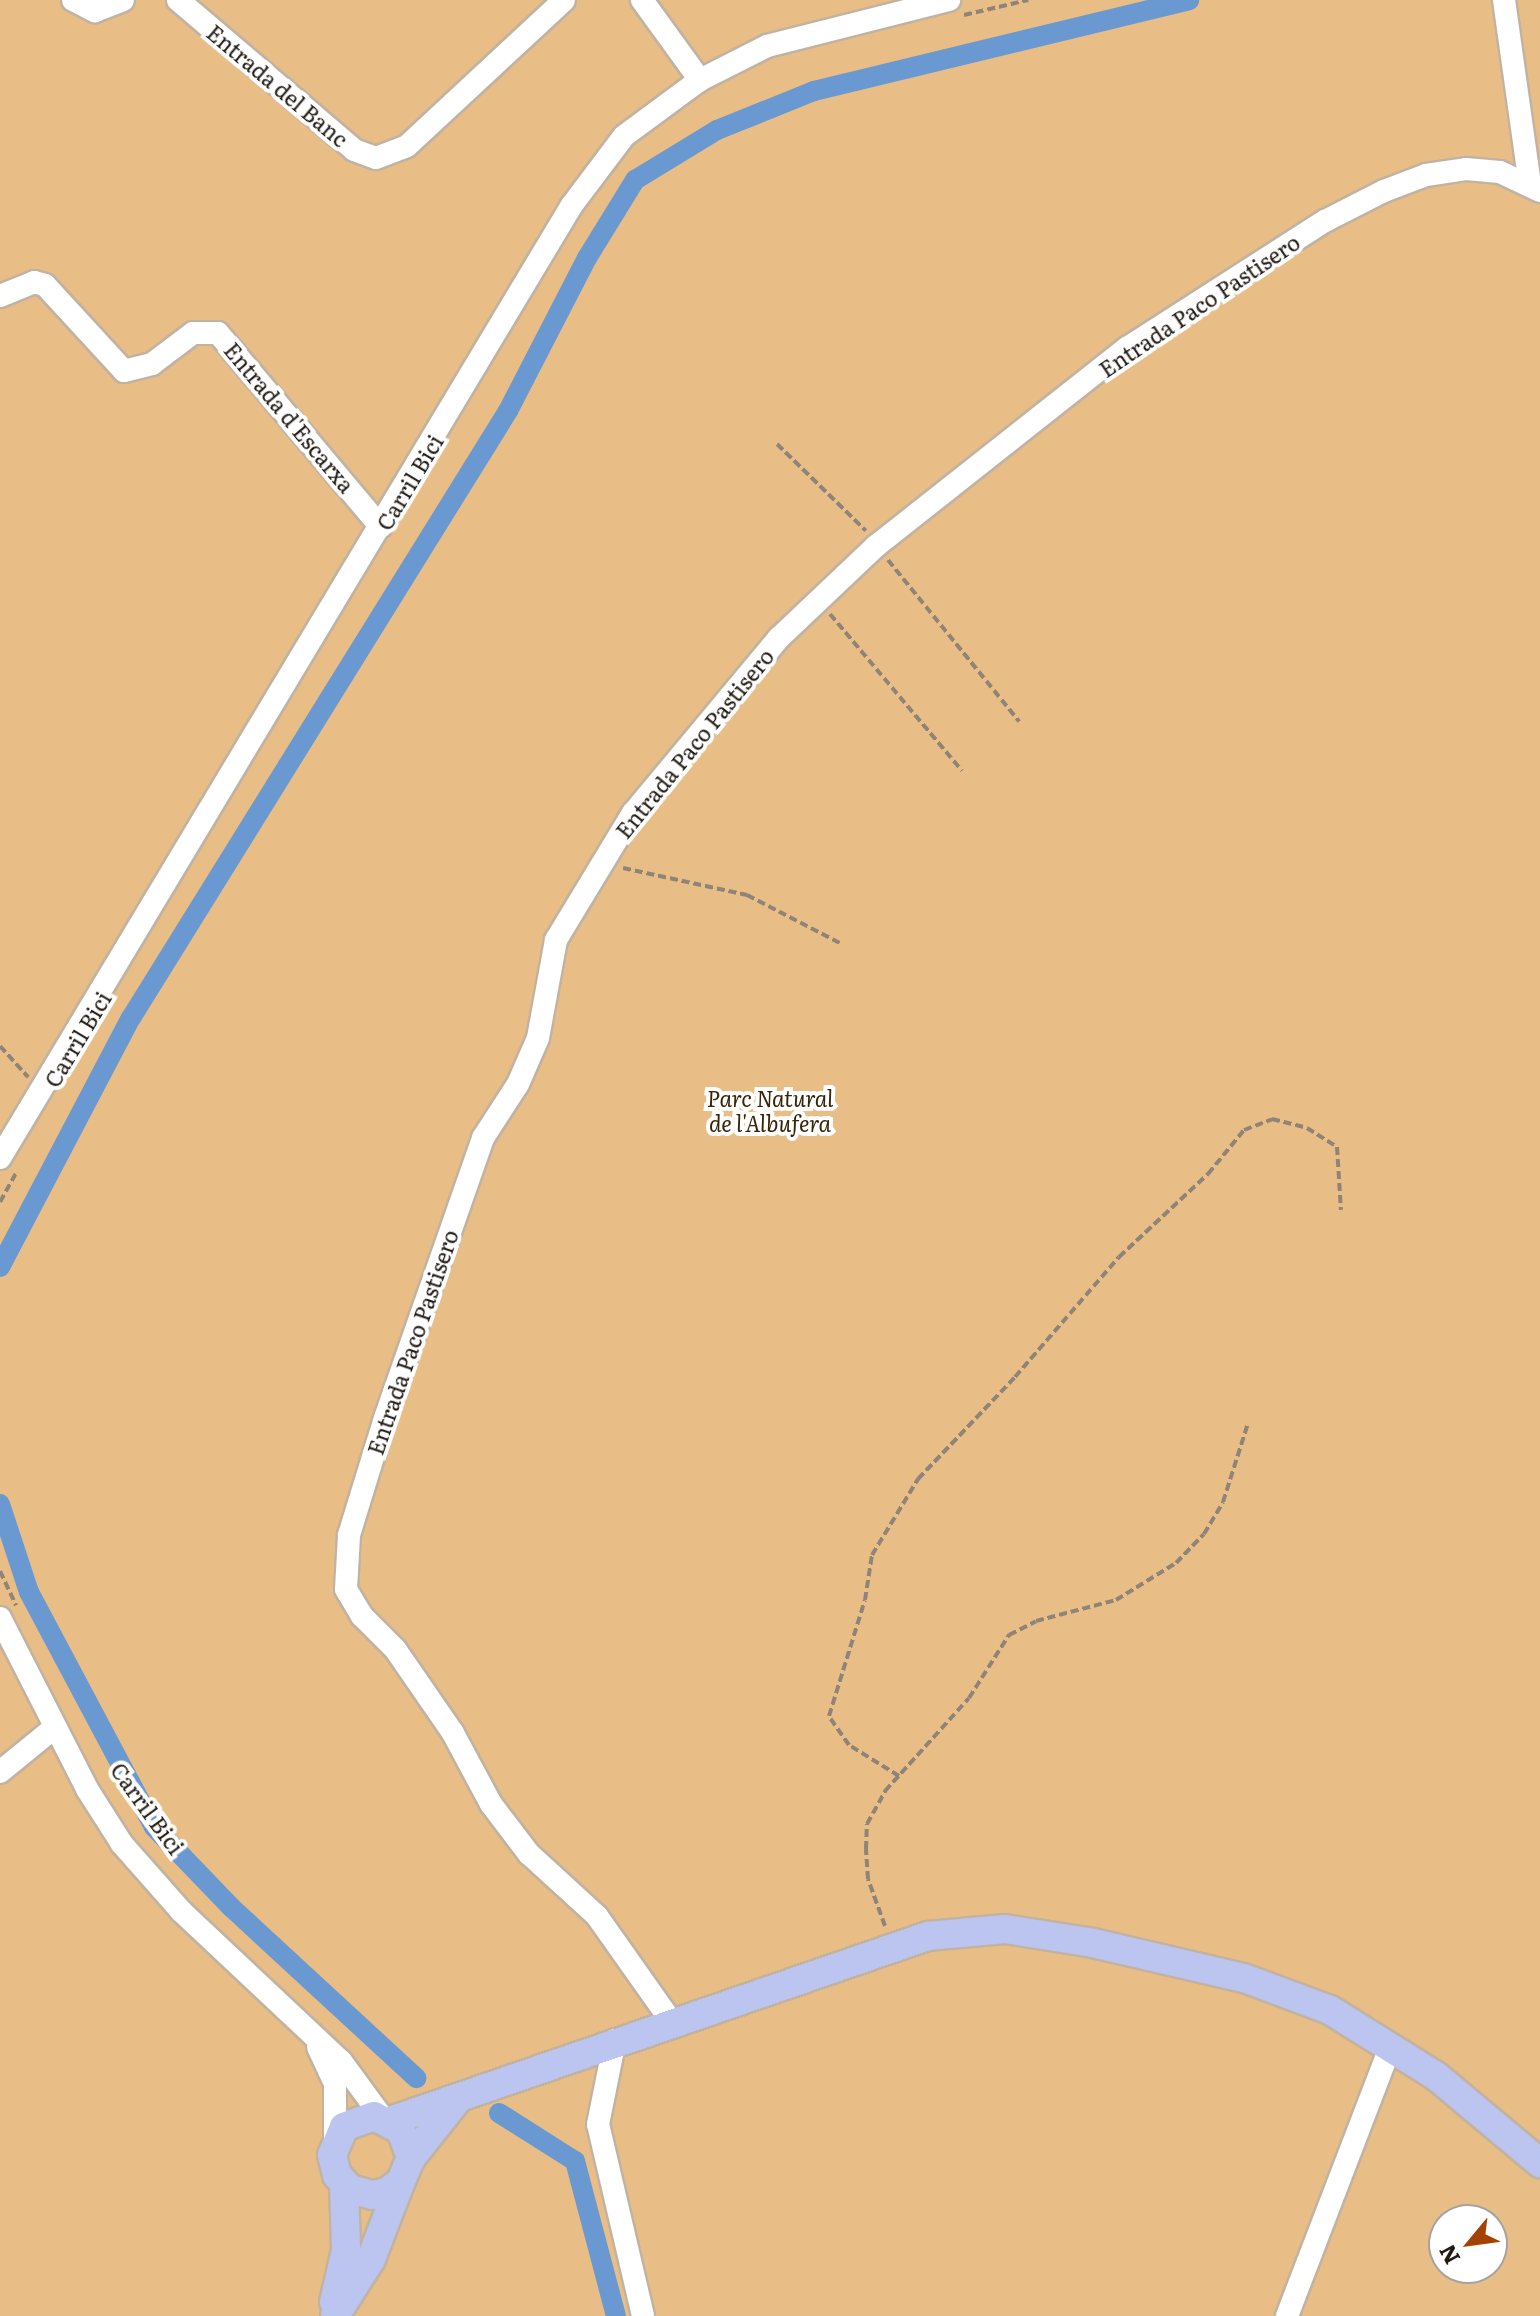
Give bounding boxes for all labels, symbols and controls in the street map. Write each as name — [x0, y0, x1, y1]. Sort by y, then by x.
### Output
street label: Entrada del Banc — [202, 18, 354, 152]
street label: Entrada Paco Pastisero — [1094, 228, 1304, 382]
street label: Entrada d'Escarxa — [219, 336, 361, 498]
street label: Carril Bici — [370, 429, 448, 535]
street label: Entrada Paco Pastisero — [609, 643, 779, 843]
street label: Carril Bici — [38, 986, 116, 1092]
park label: Parc Natural de l'Albufera — [707, 1084, 833, 1136]
street label: Entrada Paco Pastisero — [361, 1226, 463, 1458]
street label: Carril Bici — [106, 1757, 190, 1859]
north arrow — [1428, 2204, 1508, 2284]
text: N — [1429, 2239, 1467, 2271]

